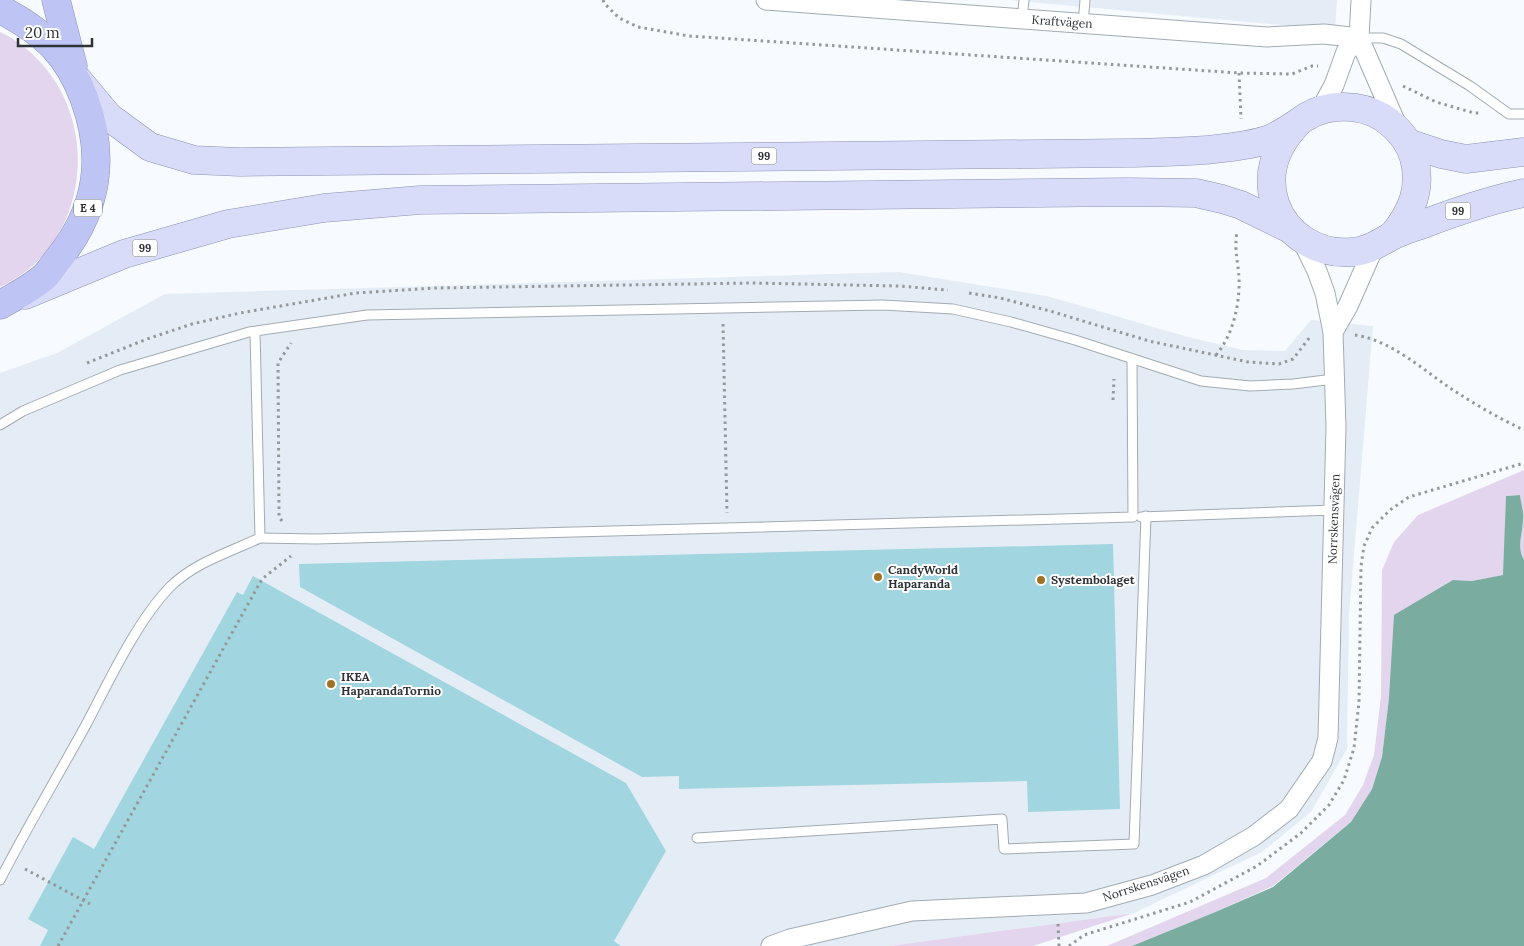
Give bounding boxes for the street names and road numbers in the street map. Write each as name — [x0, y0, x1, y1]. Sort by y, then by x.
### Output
street label: Kraftvägen — [1031, 12, 1093, 31]
road number: 99 — [752, 148, 776, 164]
road number: E 4 — [74, 200, 102, 217]
road number: 99 — [1446, 202, 1470, 220]
road number: 99 — [132, 240, 158, 256]
street label: Norrskensvägen — [1324, 474, 1343, 564]
street label: Norrskensvägen — [1101, 862, 1191, 905]

